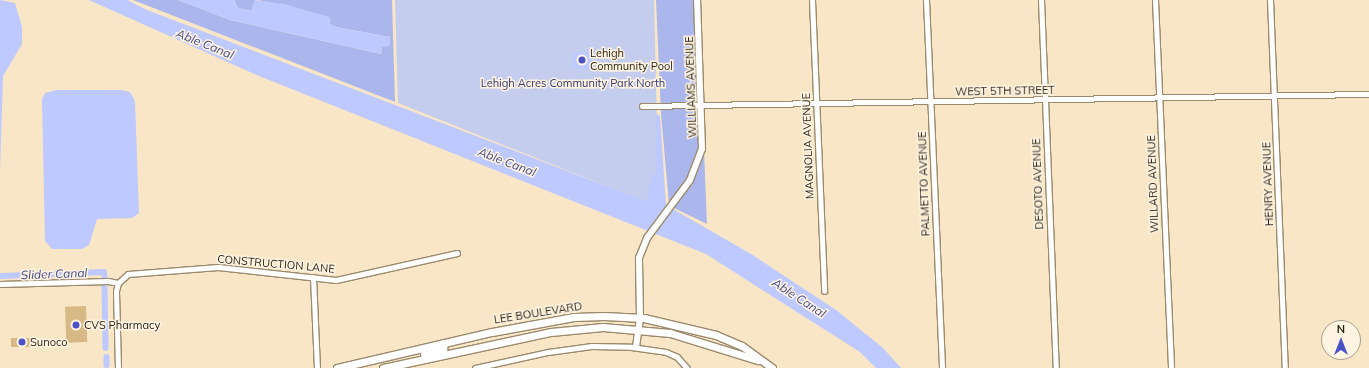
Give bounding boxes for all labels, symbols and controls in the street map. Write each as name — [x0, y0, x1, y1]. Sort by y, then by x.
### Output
water label: Able Canal — [174, 26, 236, 62]
street label: WILLIAMS AVENUE — [683, 36, 699, 138]
place label: Lehigh Community Pool — [590, 47, 673, 73]
marker: Lehigh Community Pool — [577, 55, 587, 65]
park label: Lehigh Acres Community Park North — [481, 76, 665, 90]
street label: WEST 5TH STREET — [955, 84, 1055, 98]
street label: MAGNOLIA AVENUE — [800, 93, 816, 199]
street label: PALMETTO AVENUE — [916, 131, 932, 237]
street label: WILLARD AVENUE — [1145, 135, 1161, 233]
street label: DESOTO AVENUE — [1030, 138, 1046, 230]
street label: HENRY AVENUE — [1260, 142, 1276, 226]
water label: Able Canal — [476, 144, 538, 180]
street label: CONSTRUCTION LANE — [217, 252, 335, 276]
water label: Slider Canal — [20, 266, 88, 282]
water label: Able Canal — [770, 275, 828, 321]
street label: LEE BOULEVARD — [493, 300, 583, 326]
place label: CVS Pharmacy — [84, 318, 160, 332]
marker: CVS Pharmacy — [71, 320, 81, 330]
north arrow — [1321, 320, 1361, 360]
text: N — [1337, 322, 1345, 336]
place label: Sunoco — [30, 335, 68, 349]
marker: Sunoco — [17, 337, 27, 347]

